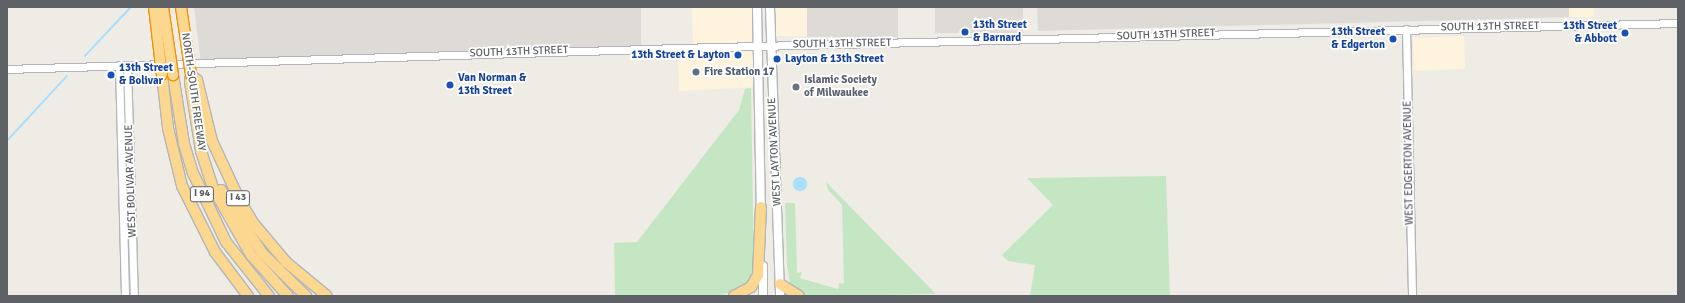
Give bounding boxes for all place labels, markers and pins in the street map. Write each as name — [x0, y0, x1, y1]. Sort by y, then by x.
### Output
place label: 13th Street & Barnard — [973, 19, 1027, 45]
place label: 13th Street & Abbott — [1563, 20, 1617, 46]
place label: 13th Street & Edgerton — [1331, 26, 1385, 52]
marker: 13th Street & Barnard — [960, 27, 970, 37]
marker: 13th Street & Abbott — [1620, 28, 1630, 38]
marker: 13th Street & Edgerton — [1388, 34, 1398, 44]
place label: 13th Street & Layton — [631, 48, 730, 62]
marker: 13th Street & Layton — [733, 50, 743, 60]
place label: Layton & 13th Street — [785, 52, 884, 66]
marker: Layton & 13th Street — [772, 54, 782, 64]
place label: 13th Street & Bolivar — [119, 62, 173, 88]
place label: Fire Station 17 — [704, 65, 775, 79]
marker: Fire Station 17 — [691, 67, 701, 77]
marker: 13th Street & Bolivar — [106, 70, 116, 80]
place label: Van Norman & 13th Street — [458, 72, 526, 98]
place label: Islamic Society of Milwaukee — [804, 74, 877, 100]
marker: Van Norman & 13th Street — [445, 80, 455, 90]
marker: Islamic Society of Milwaukee — [791, 82, 801, 92]

